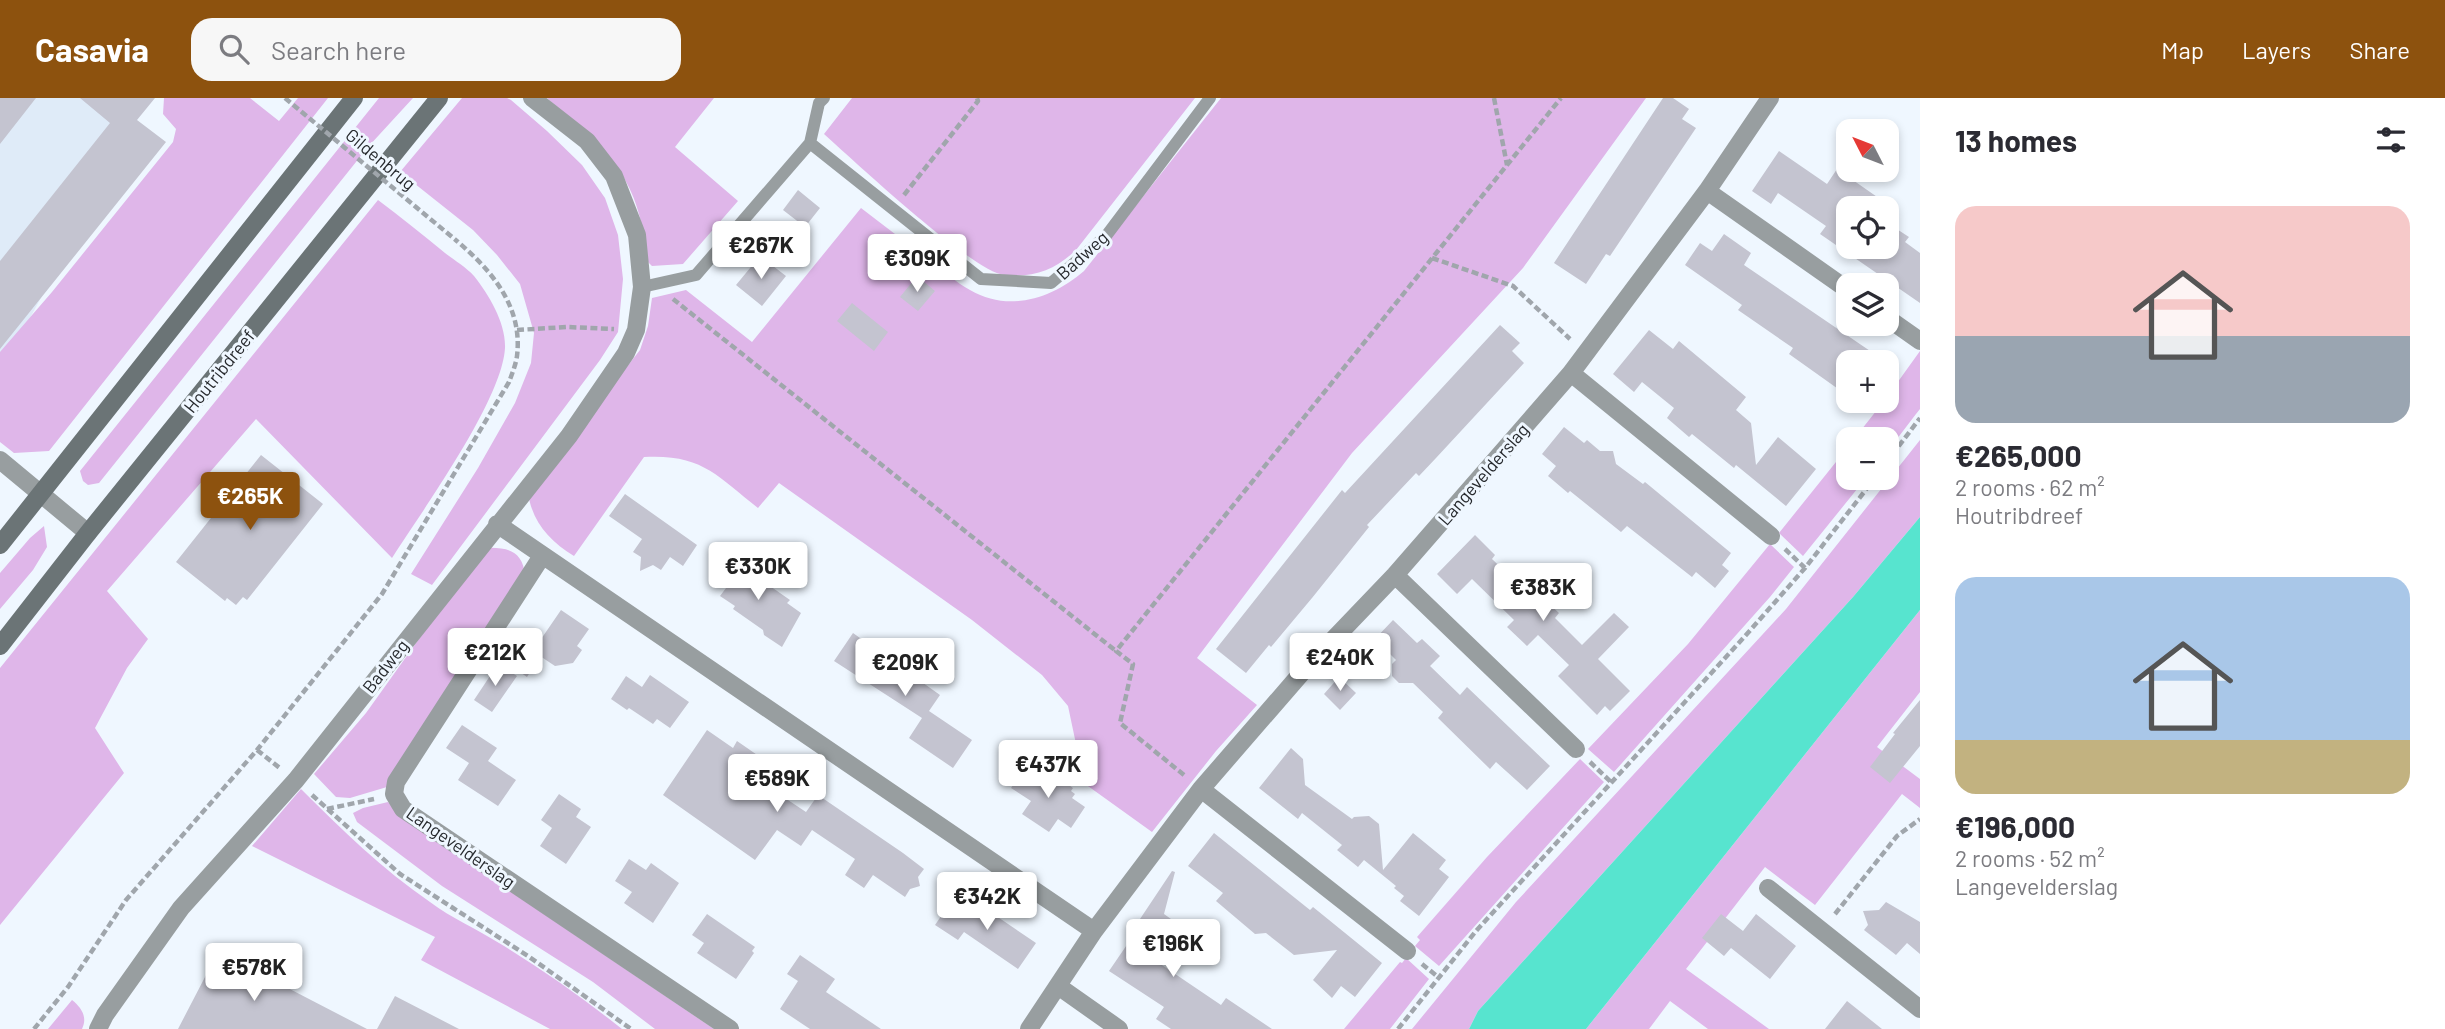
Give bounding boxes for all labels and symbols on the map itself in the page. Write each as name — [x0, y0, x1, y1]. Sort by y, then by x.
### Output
north arrow — [1836, 119, 1899, 182]
street label: Gildenbrug — [342, 123, 420, 195]
pin: €267K — [712, 222, 810, 281]
street label: Badweg — [1052, 226, 1112, 284]
pin: €309K — [868, 234, 966, 294]
street label: Houtribdreef — [179, 325, 259, 417]
street label: Langevelderslag — [1433, 419, 1533, 529]
pin: €265K — [201, 472, 299, 532]
pin: €330K — [709, 542, 807, 602]
pin: €383K — [1494, 564, 1592, 623]
pin: €212K — [446, 628, 544, 688]
pin: €240K — [1291, 634, 1389, 693]
street label: Badweg — [357, 635, 413, 697]
pin: €209K — [856, 638, 954, 698]
pin: €437K — [999, 740, 1097, 800]
pin: €589K — [728, 754, 826, 814]
street label: Langevelderslag — [402, 801, 520, 893]
pin: €342K — [938, 872, 1036, 932]
pin: €196K — [1124, 920, 1222, 979]
pin: €578K — [205, 944, 303, 1003]

